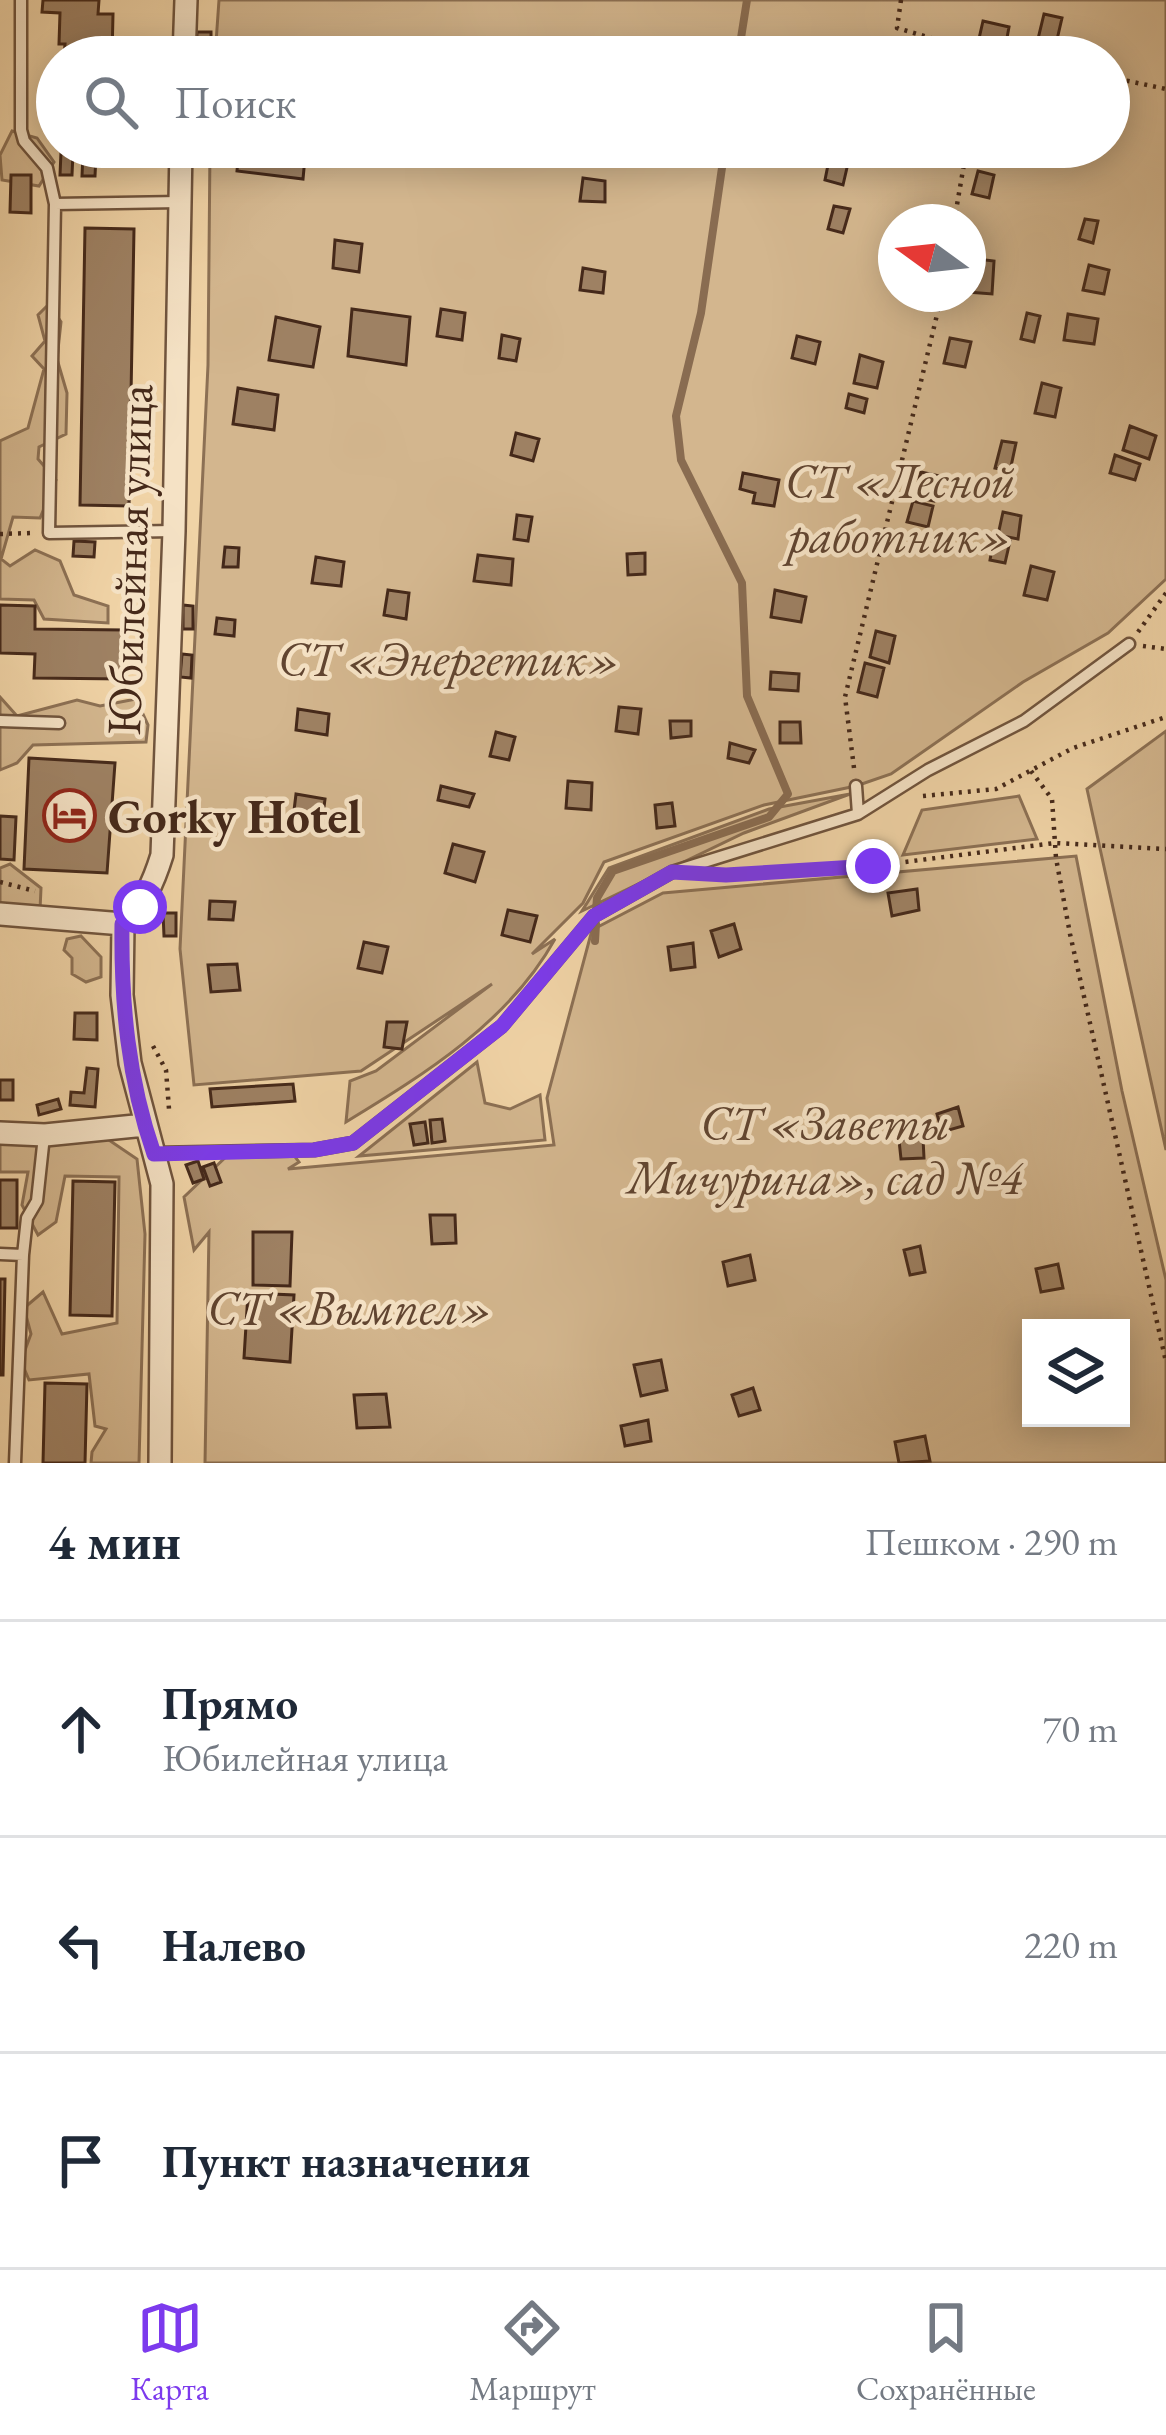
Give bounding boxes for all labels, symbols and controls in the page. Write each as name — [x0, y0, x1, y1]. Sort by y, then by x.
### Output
search box — [36, 36, 1130, 168]
icon: search — [78, 69, 144, 135]
text: Поиск — [174, 73, 296, 131]
north arrow — [878, 204, 986, 312]
street label: Юбилейная улица — [92, 382, 166, 737]
park label: СТ «Лесной работник» — [782, 449, 1015, 566]
park label: СТ «Энергетик» — [278, 627, 620, 689]
place label: Gorky Hotel — [108, 785, 361, 847]
hotel icon: Gorky Hotel — [41, 788, 97, 844]
route end — [846, 839, 900, 893]
route start — [113, 880, 167, 934]
park label: СТ «Заветы Мичурина», сад №4 — [624, 1091, 1024, 1208]
park label: СТ «Вымпел» — [207, 1276, 493, 1338]
map controls — [1022, 1319, 1130, 1427]
button: layers — [1022, 1319, 1130, 1427]
text: 4 мин — [48, 1508, 181, 1574]
text: Пешком · 290 m — [865, 1516, 1118, 1567]
text: Прямо — [162, 1674, 298, 1732]
icon: ahead — [48, 1696, 114, 1762]
text: 70 m — [1042, 1703, 1118, 1754]
text: Юбилейная улица — [162, 1732, 448, 1783]
icon: left — [48, 1912, 114, 1978]
text: Налево — [162, 1916, 306, 1974]
text: 220 m — [1024, 1919, 1118, 1970]
icon: arrive — [48, 2128, 114, 2194]
text: Пункт назначения — [162, 2132, 531, 2190]
tab: Карта — [130, 2295, 209, 2410]
tab: Маршрут — [469, 2295, 596, 2410]
tab: Сохранённые — [856, 2295, 1036, 2410]

